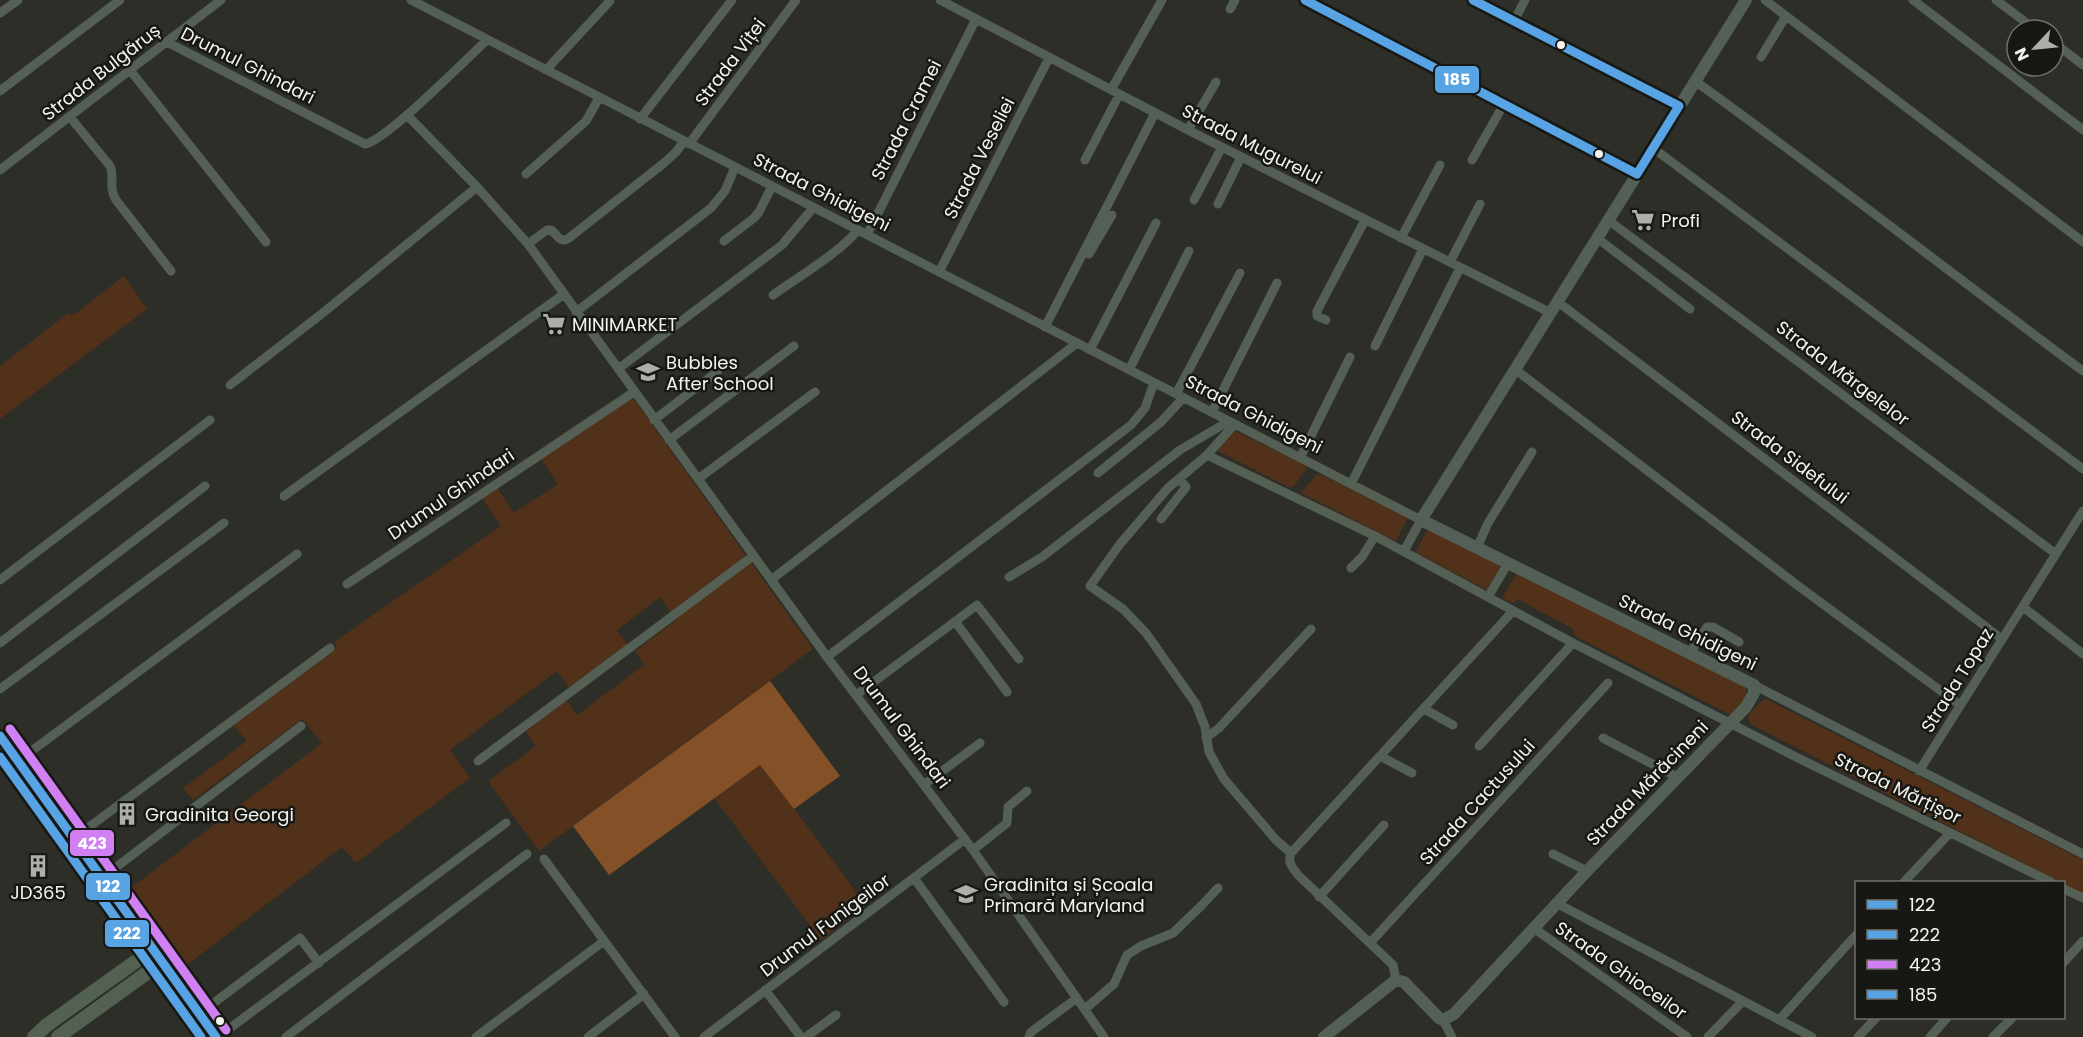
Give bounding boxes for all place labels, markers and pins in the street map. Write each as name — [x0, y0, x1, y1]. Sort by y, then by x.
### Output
unlabelled marker — [1555, 39, 1567, 51]
unlabelled marker — [1593, 148, 1605, 160]
supermarket icon: Profi — [1630, 207, 1656, 233]
place label: Profi — [1661, 208, 1700, 233]
supermarket icon: MINIMARKET — [541, 311, 567, 337]
place label: MINIMARKET — [572, 312, 678, 337]
place label: Bubbles After School — [666, 350, 774, 396]
school or university icon: Bubbles After School — [635, 359, 661, 385]
building icon: Gradinita Georgi — [114, 801, 140, 827]
place label: Gradinita Georgi — [145, 802, 294, 827]
building icon: JD365 — [25, 853, 51, 879]
place label: Gradinița și Școala Primară Maryland — [984, 872, 1153, 918]
place label: JD365 — [10, 880, 66, 905]
school or university icon: Gradinița și Școala Primară Maryland — [953, 881, 979, 907]
unlabelled marker — [214, 1015, 226, 1027]

